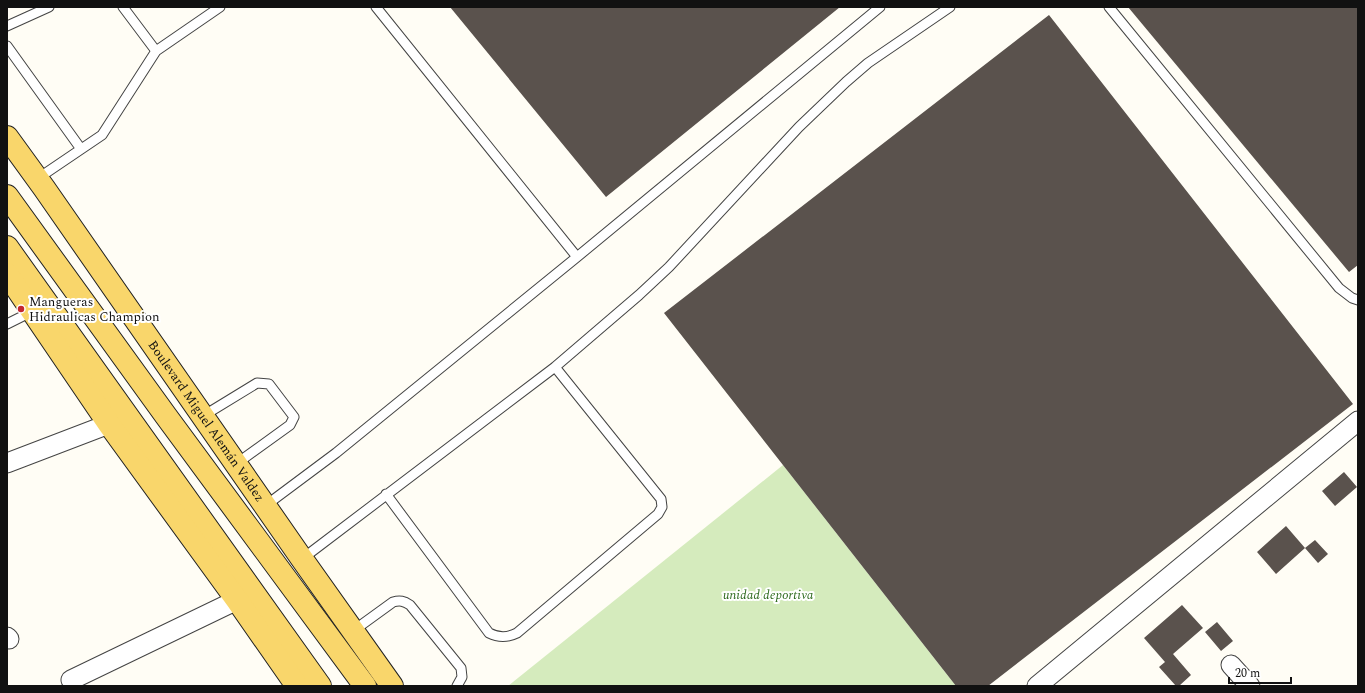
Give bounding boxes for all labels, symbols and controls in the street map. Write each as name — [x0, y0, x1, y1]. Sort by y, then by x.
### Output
place label: Mangueras Hidraulicas Champion — [29, 292, 160, 327]
marker: Mangueras Hidraulicas Champion — [16, 304, 26, 314]
street label: Boulevard Miguel Alemán Valdez — [143, 336, 269, 506]
park label: unidad deportiva — [723, 585, 814, 605]
scale bar — [1229, 659, 1291, 685]
text: 20 m — [1235, 664, 1260, 683]

